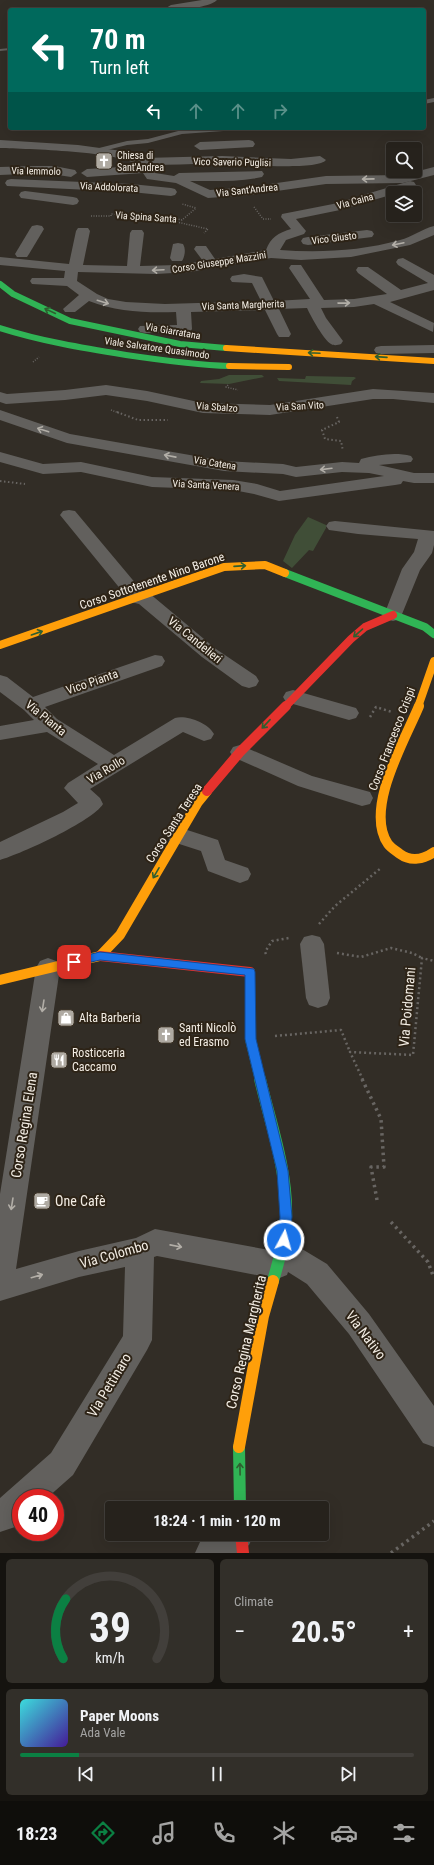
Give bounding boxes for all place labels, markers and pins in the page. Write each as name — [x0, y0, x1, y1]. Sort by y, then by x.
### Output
place label: Chiesa di Sant'Andrea — [117, 150, 164, 173]
church icon: Chiesa di Sant'Andrea — [94, 151, 114, 171]
pin — [57, 945, 91, 979]
shop icon: Alta Barberia — [56, 1008, 76, 1028]
place label: Alta Barberia — [79, 1011, 141, 1025]
place label: Santi Nicolò ed Erasmo — [179, 1021, 236, 1049]
church icon: Santi Nicolò ed Erasmo — [156, 1025, 176, 1045]
place label: Rosticceria Caccamo — [72, 1046, 125, 1074]
restaurant icon: Rosticceria Caccamo — [49, 1050, 69, 1070]
cafe icon: One Cafè — [32, 1191, 52, 1211]
place label: One Cafè — [55, 1193, 106, 1209]

